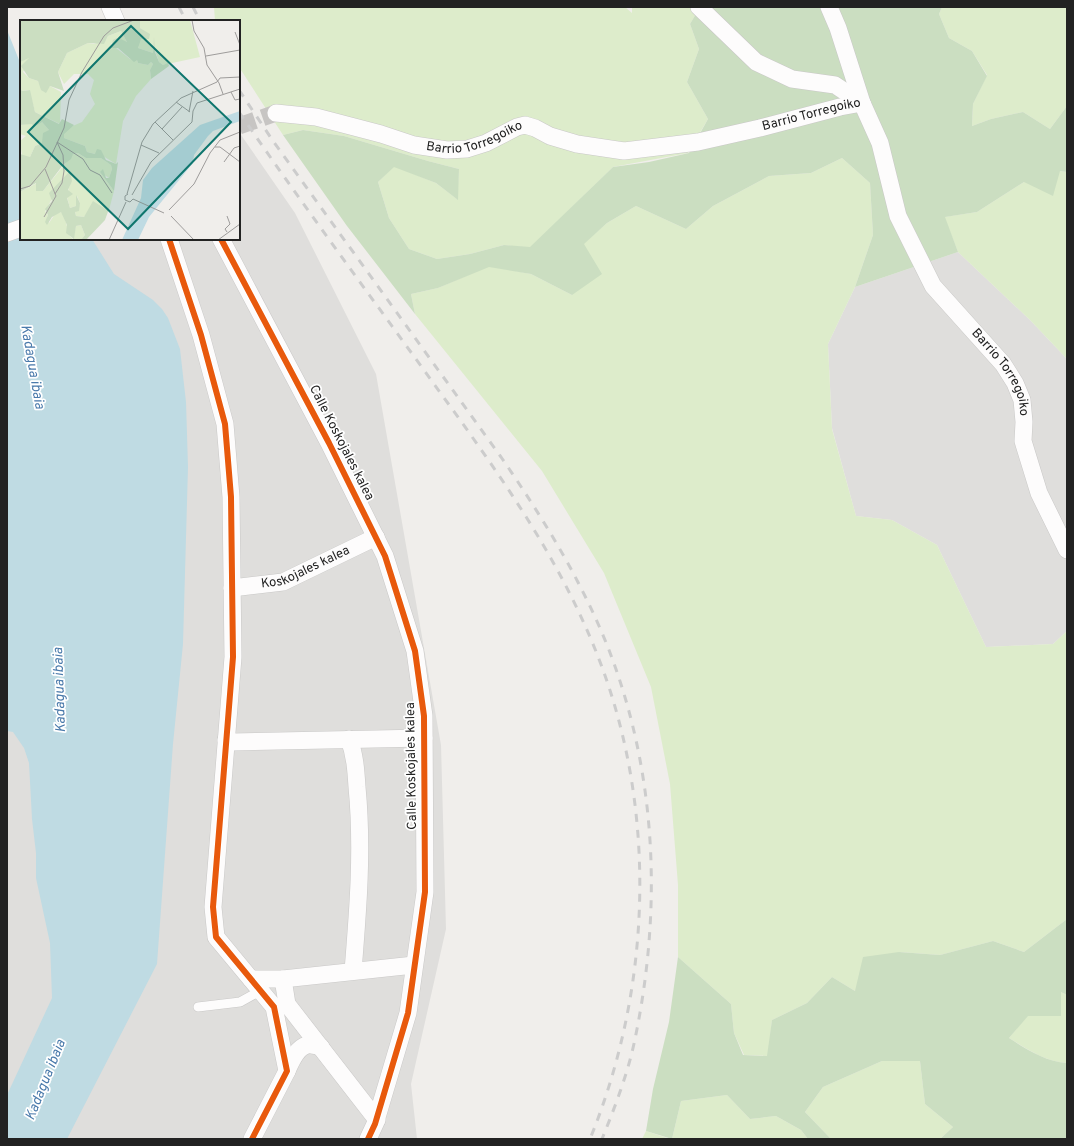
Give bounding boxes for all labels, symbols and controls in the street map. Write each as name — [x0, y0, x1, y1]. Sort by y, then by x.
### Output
inset map — [20, 20, 240, 240]
street label: Barrio Torregoiko — [761, 95, 862, 135]
street label: Barrio Torregoiko — [425, 118, 524, 158]
water label: Kadagua ibaia — [16, 323, 48, 411]
street label: Barrio Torregoiko — [968, 326, 1031, 417]
street label: Calle Koskojales kalea — [305, 383, 377, 503]
street label: Koskojales kalea — [260, 543, 353, 593]
water label: Kadagua ibaia — [50, 646, 70, 733]
street label: Calle Koskojales kalea — [403, 702, 421, 830]
water label: Kadagua ibaia — [22, 1037, 70, 1123]

